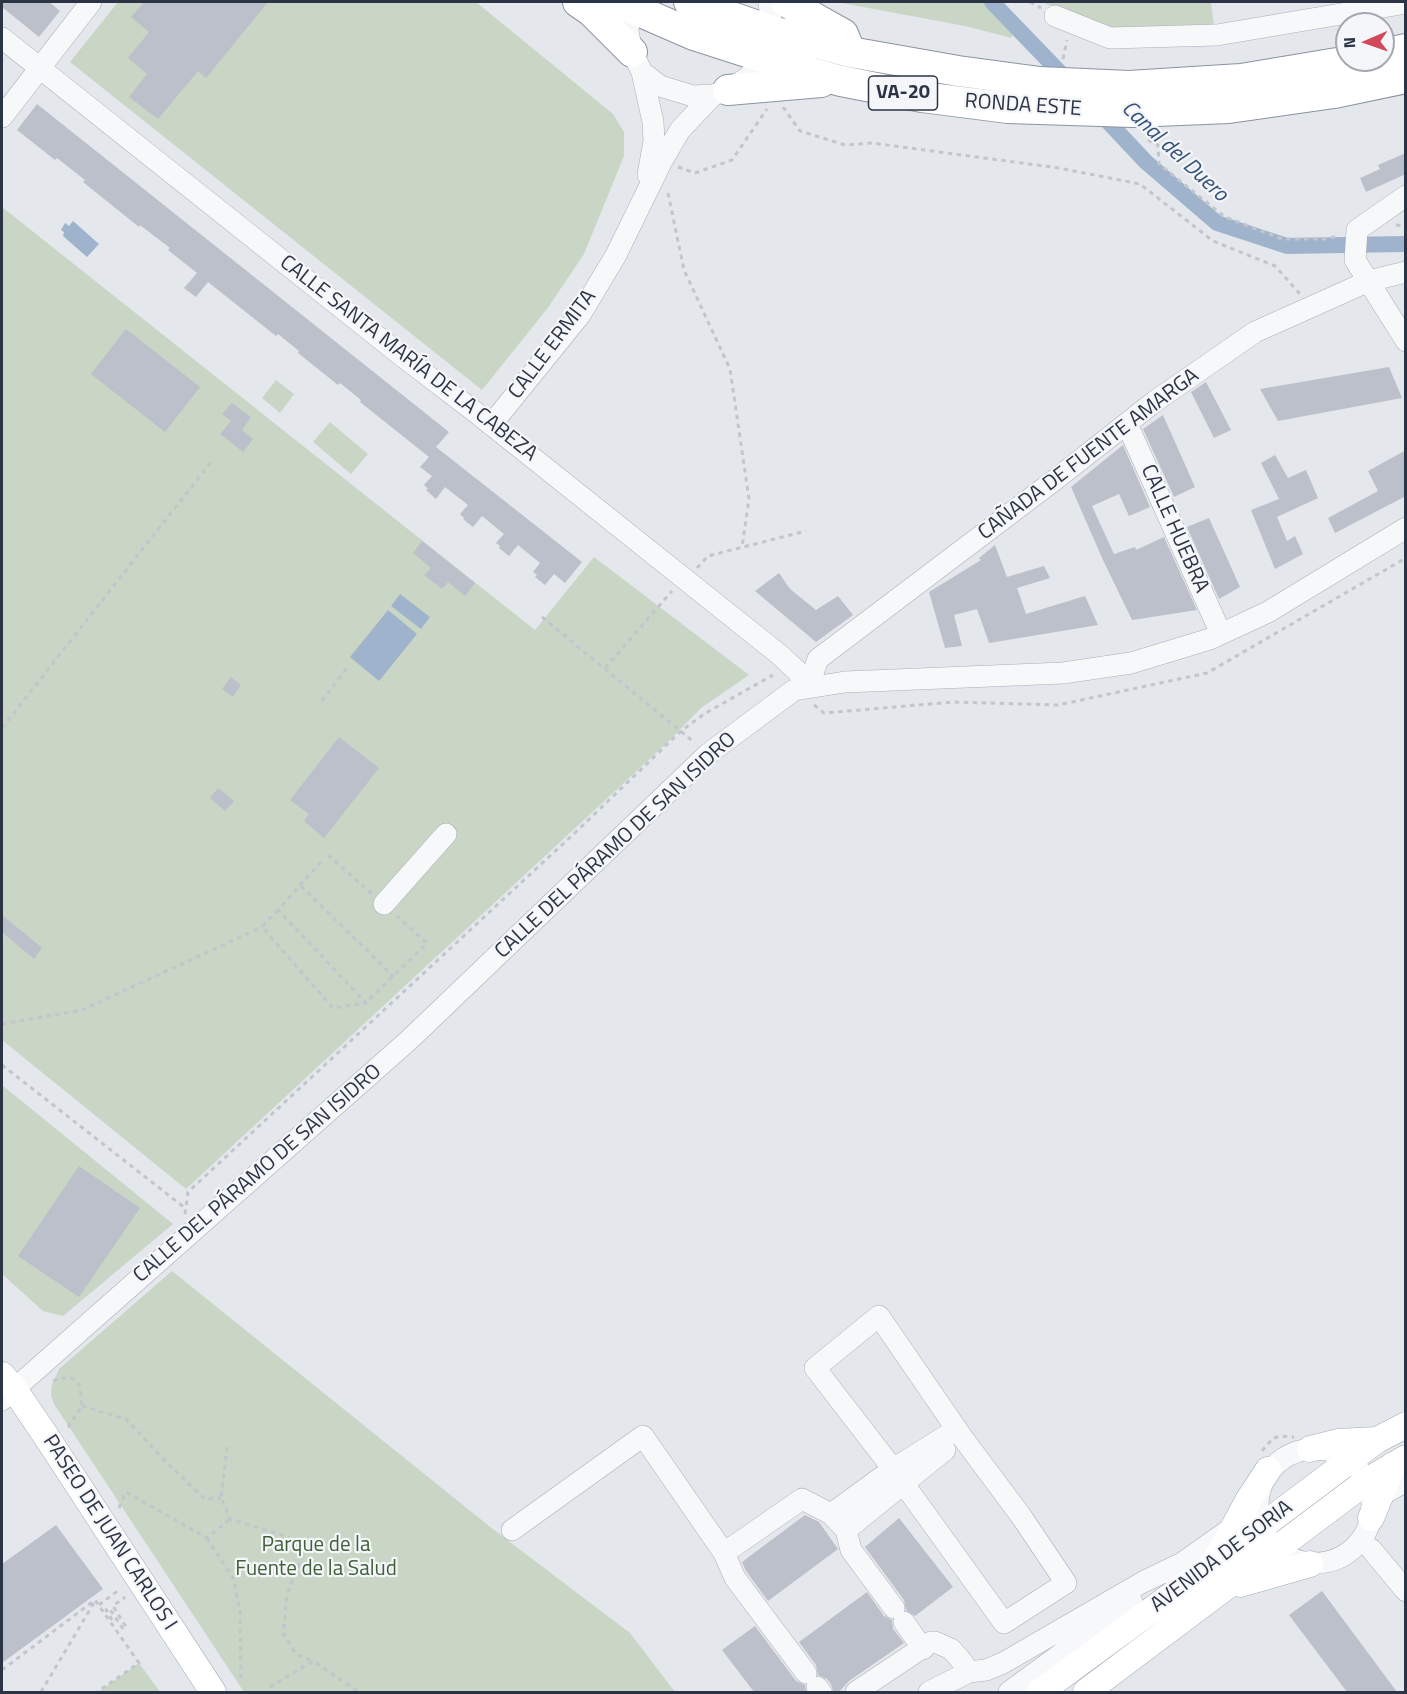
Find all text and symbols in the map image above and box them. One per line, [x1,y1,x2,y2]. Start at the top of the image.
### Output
north arrow [1335,12,1395,72]
text: N [1337,37,1361,49]
road number: VA-20 [868,76,938,110]
street label: RONDA ESTE [964,89,1082,123]
water label: Canal del Duero [1115,96,1233,208]
street label: CALLE SANTA MARÍA DE LA CABEZA [274,251,542,467]
street label: CALLE ERMITA [504,285,602,405]
street label: CAÑADA DE FUENTE AMARGA [974,364,1204,546]
street label: CALLE HUEBRA [1134,461,1214,597]
street label: CALLE DEL PÁRAMO DE SAN ISIDRO [490,728,742,964]
street label: CALLE DEL PÁRAMO DE SAN ISIDRO [129,1059,387,1289]
street label: PASEO DE JUAN CARLOS I [36,1431,182,1635]
street label: AVENIDA DE SORIA [1146,1495,1298,1619]
park label: Parque de la Fuente de la Salud [235,1533,397,1583]

